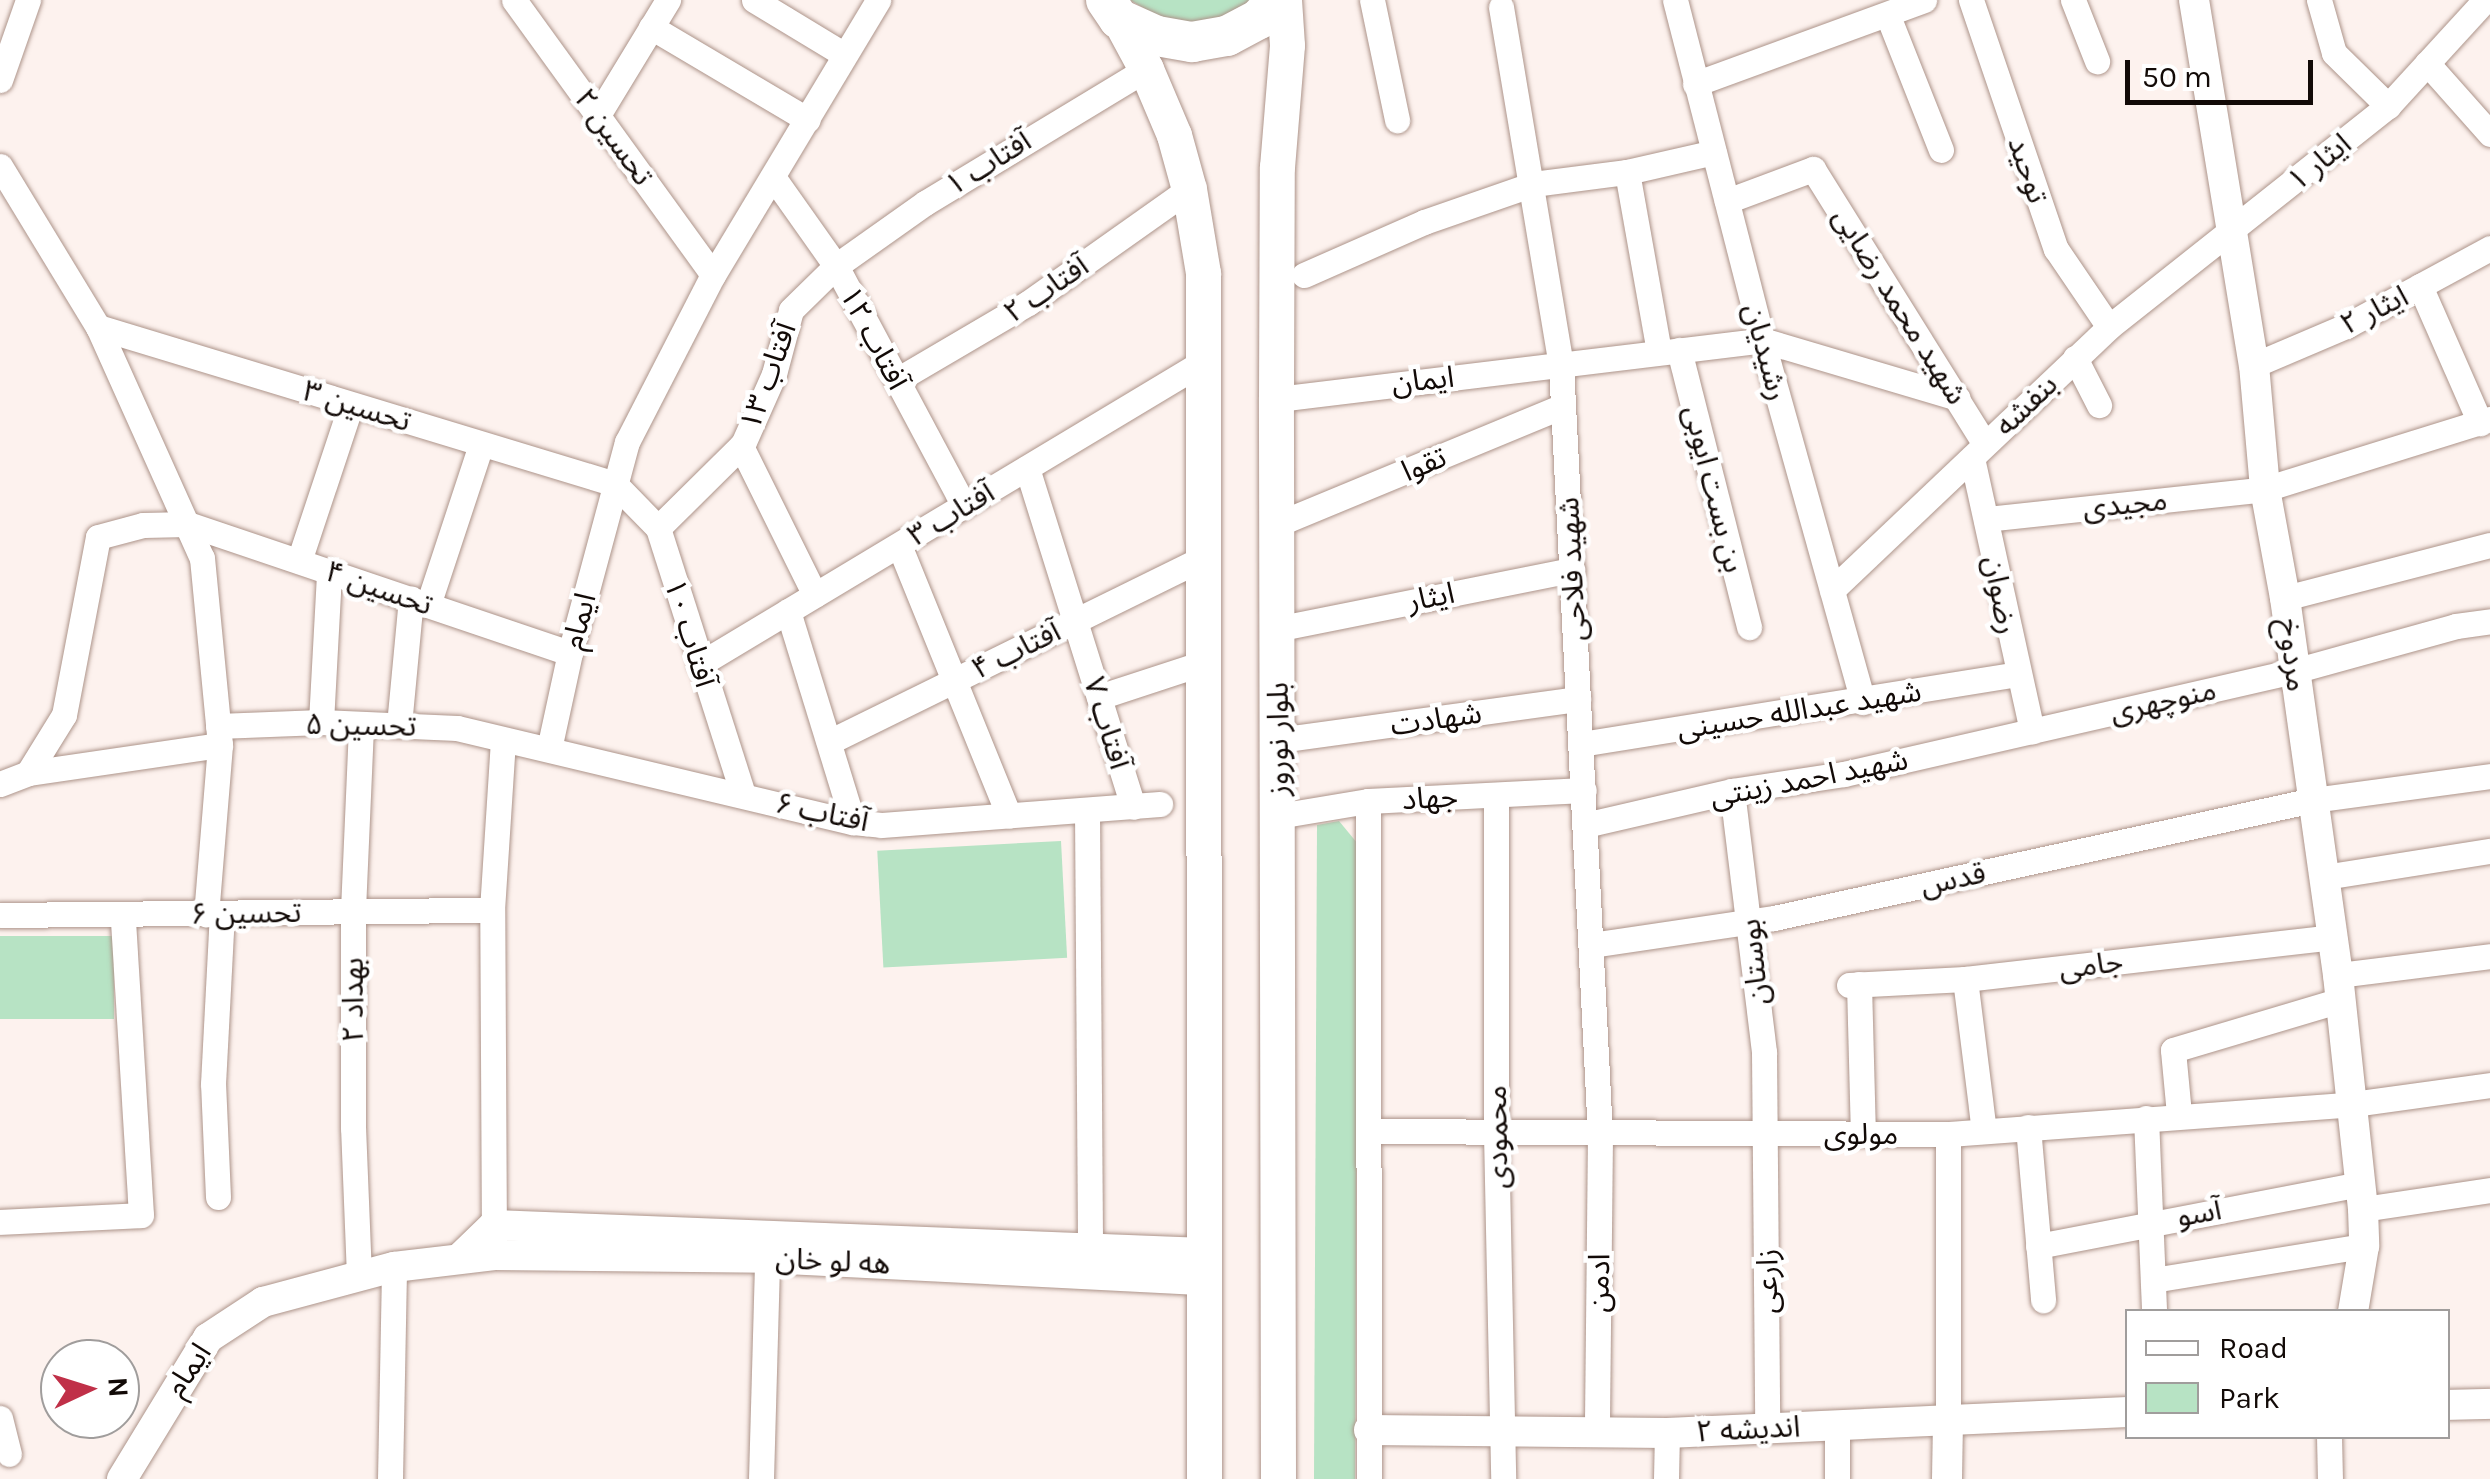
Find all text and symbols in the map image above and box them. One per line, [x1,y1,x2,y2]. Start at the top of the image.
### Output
scale bar [2130,40,2318,102]
text: 50 m [2142,59,2212,95]
street label: تحسین ۲ [567,82,661,192]
street label: آفتاب ۱ [938,123,1038,203]
street label: ایثار ۱ [2280,126,2358,198]
street label: توحید [2000,132,2056,208]
street label: شهید محمد رضایی [1825,201,1975,411]
street label: آفتاب ۲ [997,248,1095,330]
street label: ایثار ۲ [2334,278,2414,342]
street label: آفتاب ۱۲ [832,280,916,396]
street label: رشیدیان [1736,300,1796,404]
street label: آفتاب ۱۳ [732,317,804,435]
street label: ایمان [1390,359,1456,401]
street label: بنفشه [1987,367,2065,443]
street label: تحسین ۳ [299,373,415,439]
street label: بن بست ایوبی [1676,402,1752,576]
street label: تقوا [1396,439,1452,489]
street label: آفتاب ۳ [901,474,1001,554]
street label: مجیدی [2081,482,2169,526]
street label: شهید فلاحی [1550,496,1594,642]
street label: تحسین ۴ [321,553,437,623]
street label: رضوان [1976,553,2026,637]
street label: آفتاب ۱۰ [656,574,724,692]
street label: ایثار [1404,575,1458,619]
street label: ایمام [554,589,604,653]
street label: آفتاب ۴ [966,613,1066,687]
street label: مردوخ [2271,616,2315,694]
street label: منوچهری [2106,671,2220,731]
street label: آفتاب ۷ [1076,673,1138,773]
street label: شهید عبدالله حسینی [1674,673,1924,747]
street label: بلوار نوروز [1260,682,1296,796]
street label: شهادت [1388,695,1484,743]
street label: تحسین ۵ [305,706,417,744]
street label: شهید احمد زینتی [1707,741,1911,815]
street label: جهاد [1401,779,1459,817]
street label: آفتاب ۶ [772,785,872,839]
street label: قدس [1917,855,1989,903]
street label: تحسین ۶ [190,894,302,932]
street label: بوستان [1732,917,1776,1007]
street label: جامی [2057,943,2125,987]
street label: بهداد ۲ [335,958,371,1042]
street label: محمودی [1478,1085,1516,1189]
street label: مولوی [1824,1116,1898,1152]
street label: آسو [2174,1191,2224,1235]
street label: هه لو خان [775,1240,891,1282]
street label: زارعی [1749,1249,1785,1313]
street label: ادمن [1580,1253,1618,1313]
legend [2125,1309,2450,1439]
text: Road [2219,1330,2288,1366]
street label: ایمام [157,1336,219,1404]
north arrow [40,1339,140,1439]
text: N [101,1376,136,1398]
text: Park [2219,1380,2280,1416]
street label: اندیشه ۲ [1695,1408,1801,1450]

